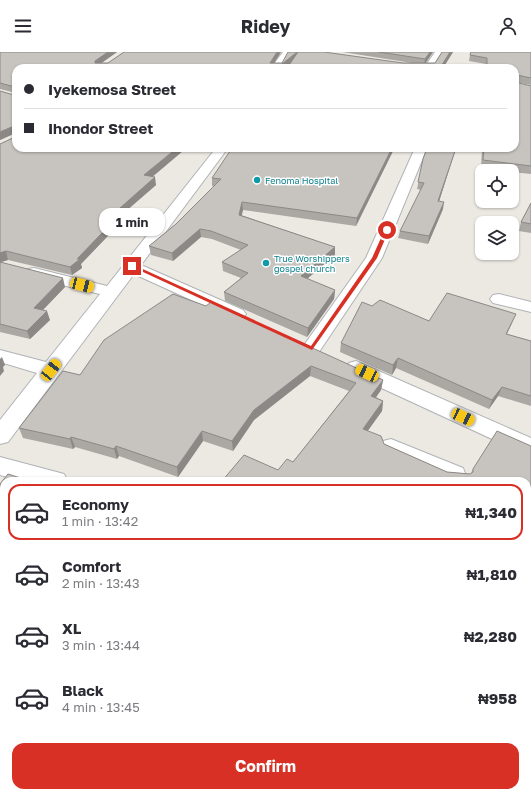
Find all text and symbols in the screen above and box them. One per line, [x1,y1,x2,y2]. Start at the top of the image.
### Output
icon: menu [12,15,34,37]
text: Ridey [241,15,290,37]
icon: person [497,15,519,37]
text: Iyekemosa Street [48,80,176,98]
text: Ihondor Street [48,119,153,137]
map controls [475,164,519,260]
button: locate [475,164,519,208]
marker: Fenoma Hospital [252,175,262,185]
place label: Fenoma Hospital [265,175,338,186]
callout: 1 min [99,208,165,236]
text: 1 min [116,214,148,230]
button: layers [475,216,519,260]
route start [378,221,396,239]
place label: True Worshippers gospel church [274,253,350,274]
route end [123,257,141,275]
marker: True Worshippers gospel church [261,258,271,268]
car [69,276,95,294]
car [39,357,63,383]
car [354,362,380,384]
car [450,406,476,428]
icon: car [14,494,50,530]
text: Economy [62,495,129,513]
text: ₦1,340 [465,503,517,521]
text: 1 min · 13:42 [62,513,138,529]
icon: car [14,556,50,592]
text: Comfort [62,557,121,575]
text: ₦1,810 [467,565,517,583]
text: 2 min · 13:43 [62,575,140,591]
icon: car [14,618,50,654]
text: XL [62,619,81,637]
text: ₦2,280 [464,627,517,645]
text: 3 min · 13:44 [62,637,140,653]
icon: car [14,680,50,716]
text: Black [62,681,104,699]
text: ₦958 [478,689,517,707]
text: 4 min · 13:45 [62,699,140,715]
button: Confirm [12,743,519,789]

